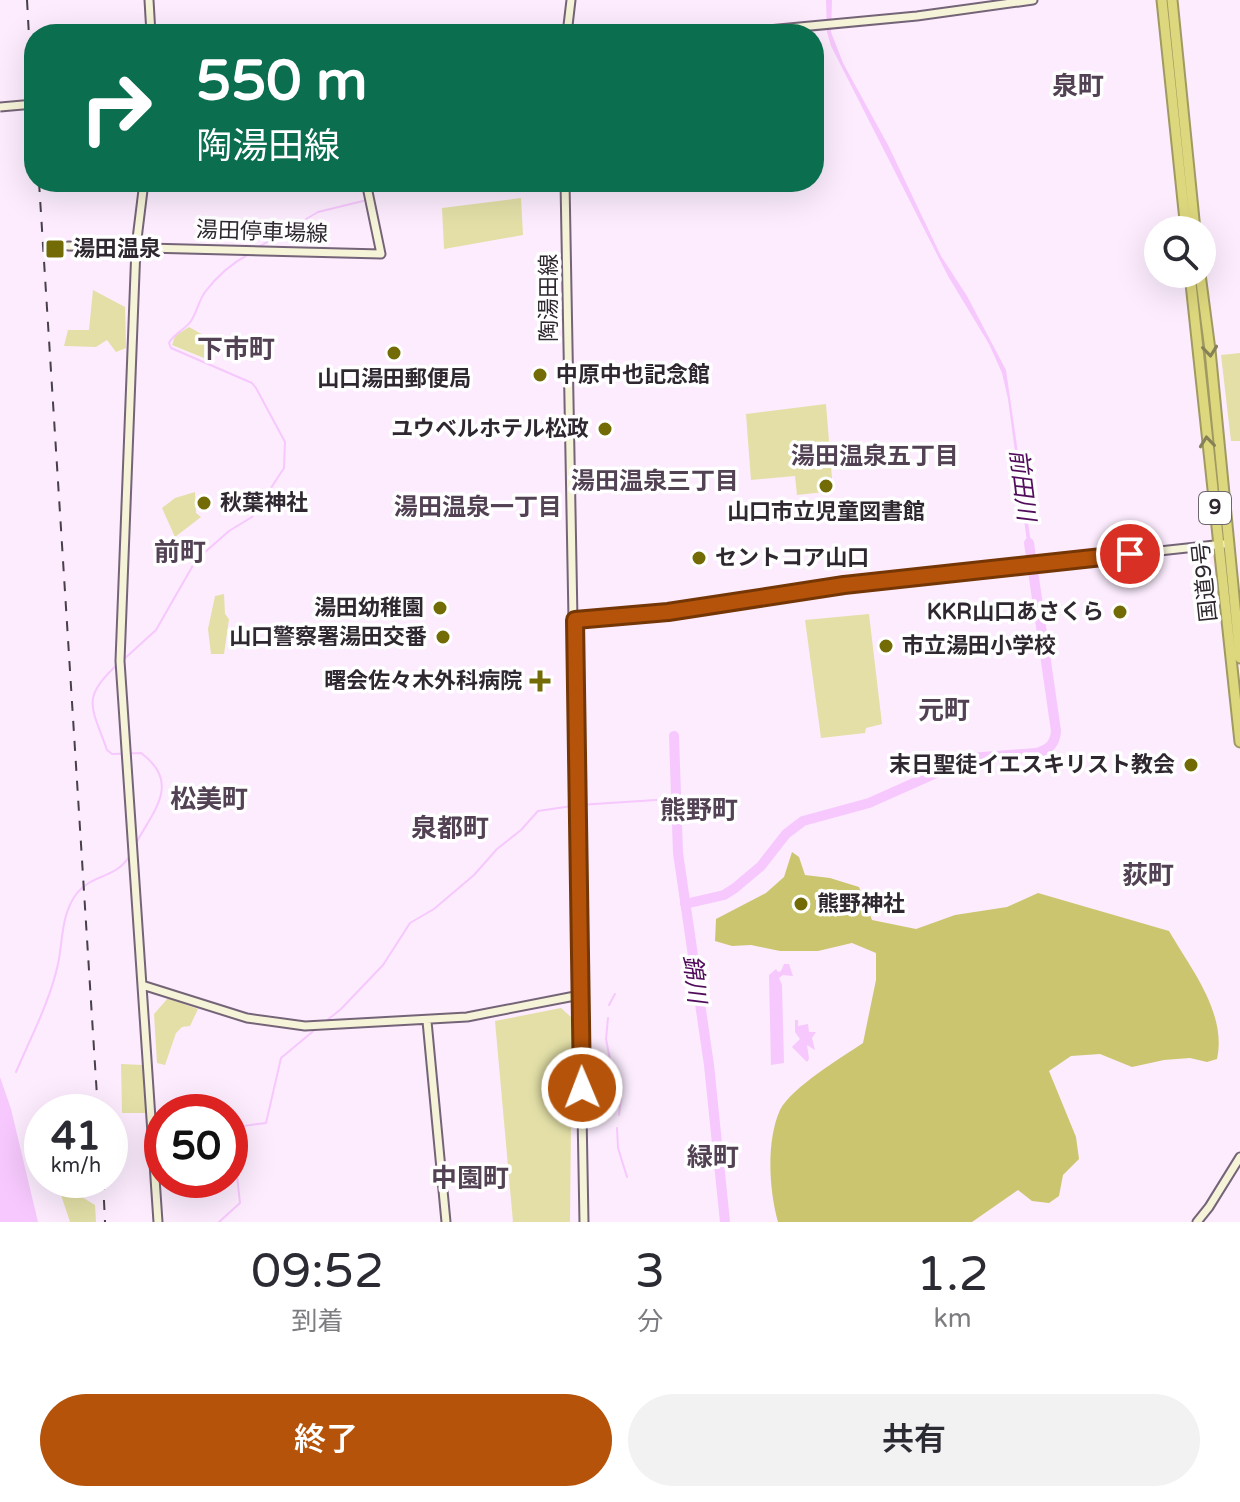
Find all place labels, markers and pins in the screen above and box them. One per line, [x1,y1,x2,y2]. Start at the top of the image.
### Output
place label: 湯田温泉 [73,236,161,262]
marker: 湯田温泉 [44,238,66,260]
marker: 山口湯田郵便局 [385,344,403,362]
place label: 中原中也記念館 [556,362,710,388]
place label: 山口湯田郵便局 [317,366,471,392]
marker: 中原中也記念館 [531,366,549,384]
place label: ユウベルホテル松政 [391,416,589,442]
marker: ユウベルホテル松政 [596,420,614,438]
marker: 山口市立児童図書館 [817,477,835,495]
place label: 秋葉神社 [220,490,308,516]
marker: 秋葉神社 [195,494,213,512]
place label: 山口市立児童図書館 [727,499,925,525]
pin [1096,520,1164,588]
place label: セントコア山口 [715,545,869,571]
marker: セントコア山口 [690,549,708,567]
place label: 湯田幼稚園 [314,595,424,621]
marker: 湯田幼稚園 [431,599,449,617]
place label: KKR山口あさくら [927,599,1104,625]
marker: KKR山口あさくら [1111,603,1129,621]
place label: 山口警察署湯田交番 [229,624,427,650]
marker: 山口警察署湯田交番 [434,628,452,646]
place label: 市立湯田小学校 [902,633,1056,659]
marker: 市立湯田小学校 [877,637,895,655]
place label: 曙会佐々木外科病院 [324,668,522,694]
marker: 曙会佐々木外科病院 [529,670,551,692]
place label: 末日聖徒イエスキリスト教会 [889,752,1175,778]
marker: 末日聖徒イエスキリスト教会 [1182,756,1200,774]
place label: 熊野神社 [817,891,905,917]
marker: 熊野神社 [792,895,810,913]

